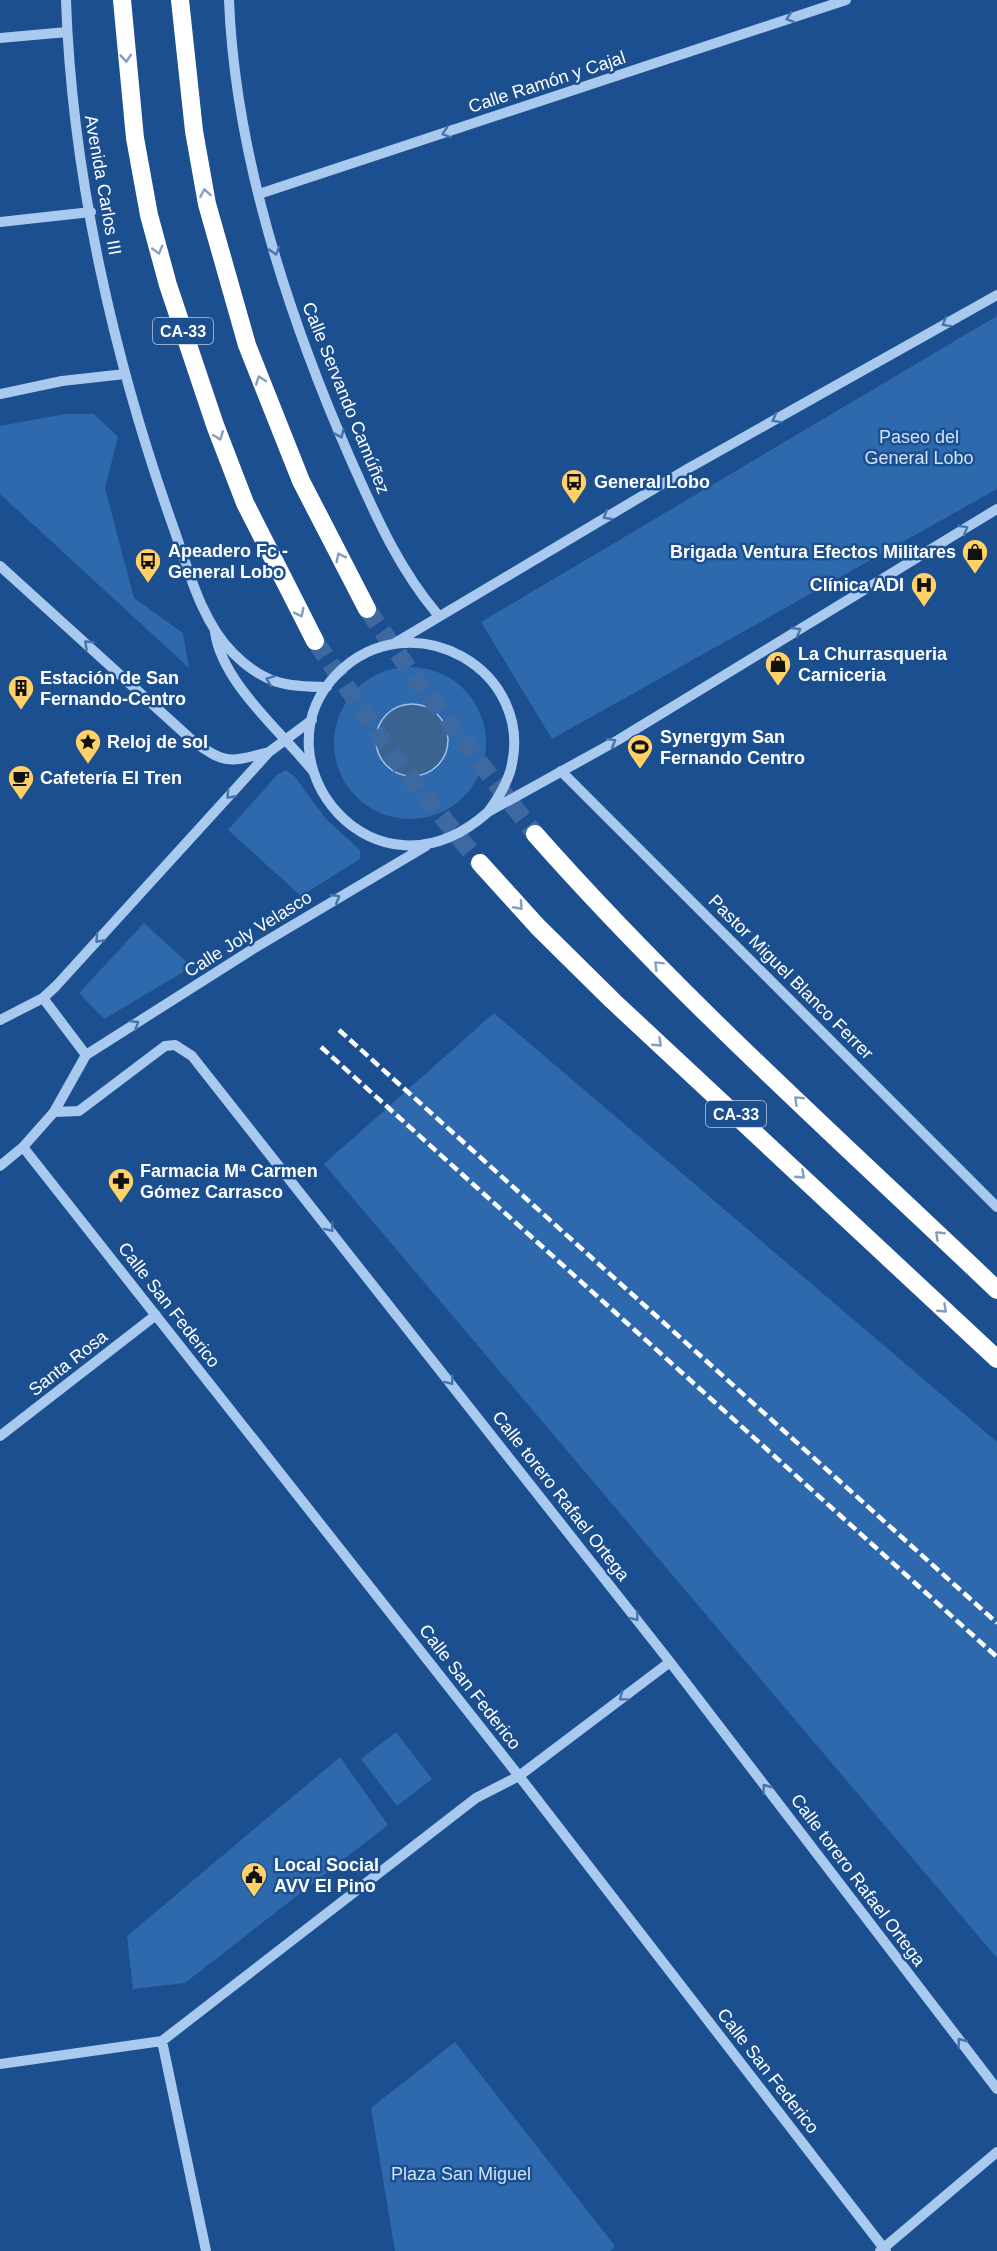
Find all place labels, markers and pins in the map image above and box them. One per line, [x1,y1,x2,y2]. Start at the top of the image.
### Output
bus stop icon: General Lobo [559,467,589,505]
place label: General Lobo [594,472,710,492]
shop icon: Brigada Ventura Efectos Militares [960,537,990,575]
place label: Apeadero Fc - General Lobo [168,541,288,582]
place label: Brigada Ventura Efectos Militares [670,542,956,562]
bus stop icon: Apeadero Fc - General Lobo [133,546,163,584]
hospital icon: Clínica ADI [909,570,939,608]
place label: Clínica ADI [810,575,904,595]
place label: La Churrasqueria Carniceria [798,644,948,685]
shop icon: La Churrasqueria Carniceria [763,649,793,687]
place label: Estación de San Fernando-Centro [40,668,186,709]
building icon: Estación de San Fernando-Centro [6,673,36,711]
place icon: Reloj de sol [73,727,103,765]
place label: Synergym San Fernando Centro [660,727,805,768]
place label: Reloj de sol [107,732,208,752]
sports icon: Synergym San Fernando Centro [625,732,655,770]
cafe icon: Cafetería El Tren [6,763,36,801]
place label: Cafetería El Tren [40,768,182,788]
place label: Farmacia Mª Carmen Gómez Carrasco [140,1161,318,1202]
pharmacy icon: Farmacia Mª Carmen Gómez Carrasco [106,1166,136,1204]
place label: Local Social AVV El Pino [274,1855,379,1896]
public building icon: Local Social AVV El Pino [239,1860,269,1898]

